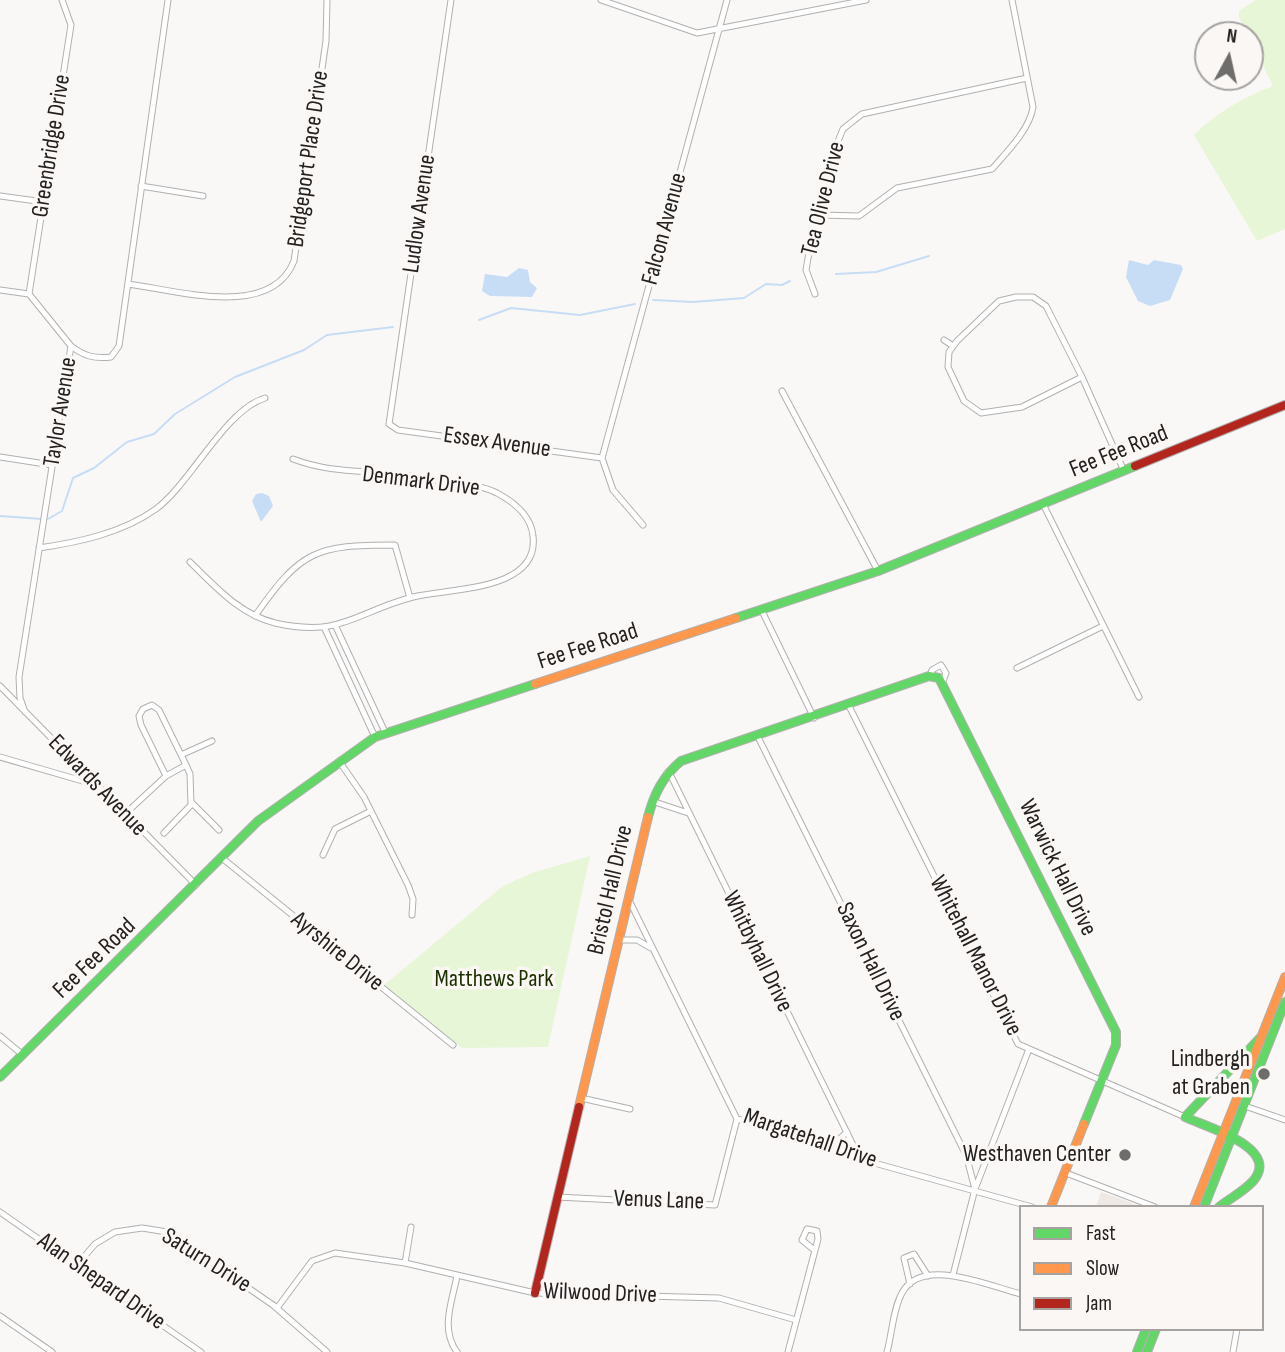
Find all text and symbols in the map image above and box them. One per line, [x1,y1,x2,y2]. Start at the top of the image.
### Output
north arrow [1194,21,1264,91]
text: N [1225,25,1238,49]
street label: Bridgeport Place Drive [282,69,336,249]
street label: Greenbridge Drive [26,73,78,219]
street label: Tea Olive Drive [796,139,852,259]
street label: Ludlow Avenue [397,153,443,275]
street label: Falcon Avenue [636,170,694,288]
street label: Taylor Avenue [38,355,84,469]
street label: Fee Fee Road [1066,419,1172,485]
street label: Essex Avenue [442,421,552,465]
street label: Denmark Drive [361,461,481,503]
street label: Fee Fee Road [534,617,642,677]
street label: Edwards Avenue [42,729,152,843]
street label: Warwick Hall Drive [1012,795,1102,941]
street label: Bristol Hall Drive [582,822,640,958]
street label: Whitehall Manor Drive [922,871,1028,1041]
street label: Whitbyhall Drive [715,887,799,1017]
street label: Saxon Hall Drive [829,898,911,1026]
street label: Ayrshire Drive [285,906,389,998]
street label: Fee Fee Road [48,913,142,1005]
park label: Matthews Park [435,966,553,994]
place label: Lindbergh at Graben [1171,1046,1250,1102]
marker: Lindbergh at Graben [1256,1066,1272,1082]
street label: Margatehall Drive [740,1103,880,1175]
place label: Westhaven Center [963,1141,1111,1169]
marker: Westhaven Center [1117,1147,1133,1163]
street label: Venus Lane [613,1185,705,1217]
legend [1019,1205,1264,1331]
text: Fast [1086,1221,1116,1246]
street label: Saturn Drive [156,1222,256,1300]
street label: Alan Shepard Drive [31,1227,171,1337]
text: Slow [1086,1256,1119,1281]
street label: Wilwood Drive [543,1278,657,1310]
text: Jam [1086,1291,1112,1316]

